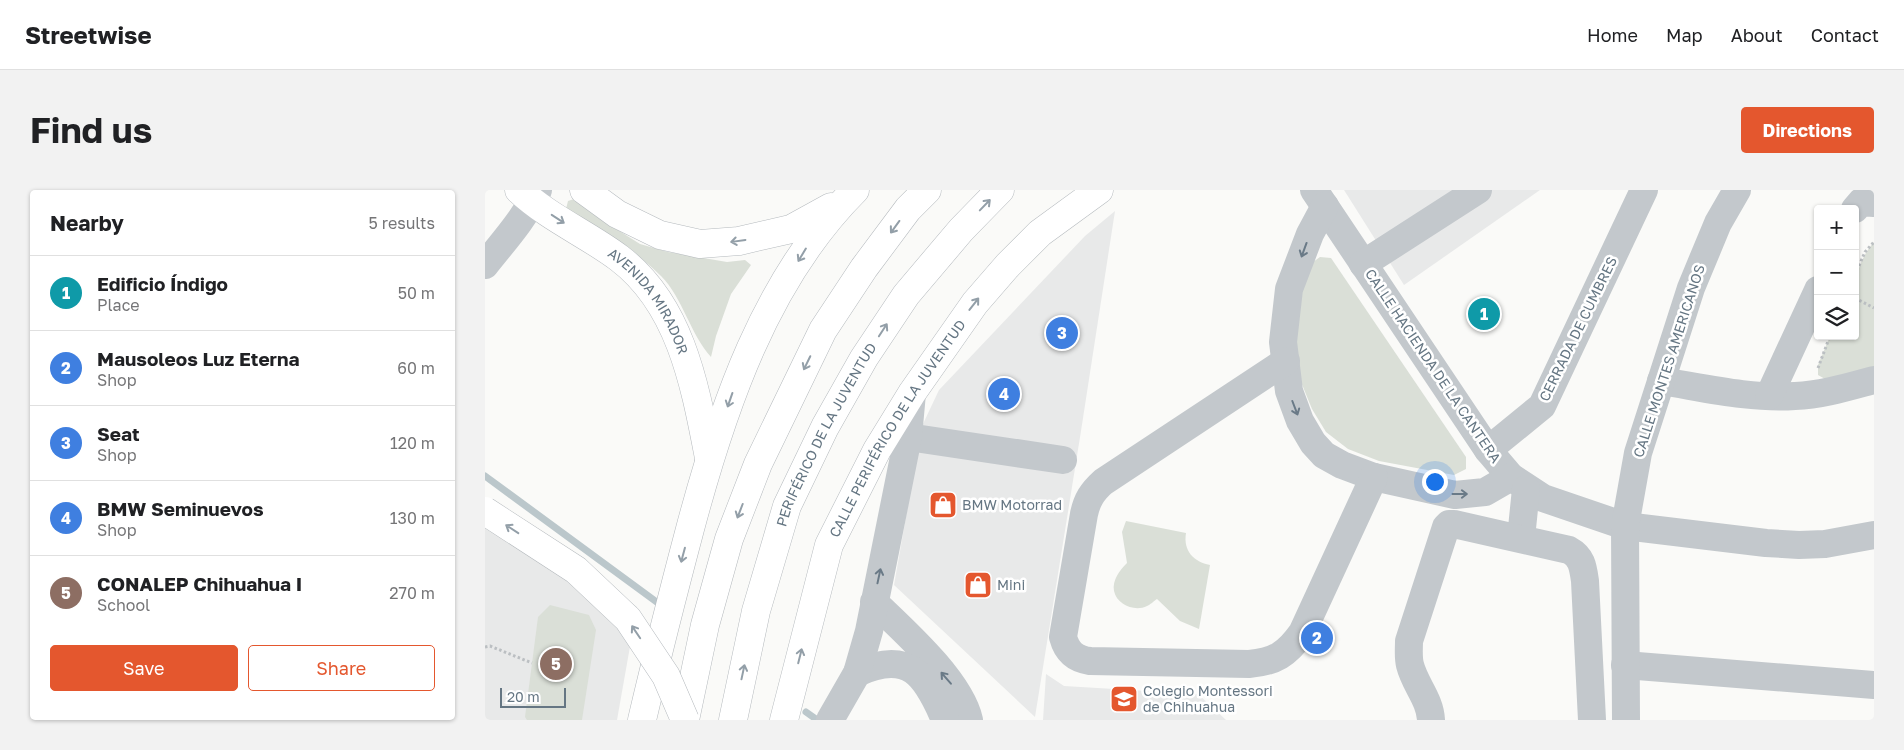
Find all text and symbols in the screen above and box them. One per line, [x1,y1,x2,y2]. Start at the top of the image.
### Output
text: Streetwise [25,20,152,49]
text: Home [1587,24,1638,46]
text: Map [1666,24,1703,46]
text: About [1731,24,1783,46]
text: Contact [1811,24,1879,46]
button: Directions [1741,107,1874,153]
text: Find us [30,109,152,151]
one-way arrow [979,199,991,211]
map controls [1814,205,1859,340]
button: + [1814,205,1859,250]
text: Nearby [50,210,124,236]
text: 5 results [369,213,435,233]
one-way arrow [551,214,565,224]
one-way arrow [890,220,900,234]
one-way arrow [731,236,747,246]
one-way arrow [1299,242,1308,257]
street label: AVENIDA MIRADOR [605,244,692,356]
one-way arrow [797,247,807,261]
button: − [1814,250,1859,295]
street label: CERRADA DE CUMBRES [1535,254,1620,404]
street label: CALLE MONTES AMERICANOS [1629,262,1708,459]
street label: CALLE HACIENDA DE LA CANTERA [1362,265,1505,466]
text: Edificio Índigo [97,272,228,295]
text: 1 [62,283,70,303]
text: 50 m [398,283,435,303]
text: Place [97,295,140,315]
pin: 1 [1468,295,1500,333]
button: layers [1814,295,1859,340]
one-way arrow [969,298,980,311]
pin: 3 [1046,314,1078,352]
street label: CALLE PERIFÉRICO DE LA JUVENTUD [826,317,970,541]
one-way arrow [877,323,888,337]
street label: PERIFÉRICO DE LA JUVENTUD [774,341,882,531]
text: Mausoleos Luz Eterna [97,347,300,370]
one-way arrow [802,355,812,370]
text: 2 [61,358,71,378]
text: 60 m [397,358,435,378]
text: Shop [97,370,137,390]
pin: 4 [988,375,1020,413]
one-way arrow [724,391,734,407]
one-way arrow [1291,400,1300,415]
text: Seat [97,422,140,445]
text: 3 [61,433,71,453]
text: 120 m [390,433,435,453]
text: Shop [97,445,137,465]
your location [1422,469,1448,495]
one-way arrow [1451,489,1467,499]
shop icon: BMW Motorrad [928,490,958,520]
place label: BMW Motorrad [962,496,1062,513]
text: BMW Seminuevos [97,497,264,520]
one-way arrow [735,503,744,518]
text: 4 [61,508,71,528]
text: 130 m [390,508,435,528]
text: Shop [97,520,137,540]
one-way arrow [506,524,520,534]
one-way arrow [677,547,687,563]
one-way arrow [875,569,885,585]
shop icon: Mini [963,570,993,600]
text: CONALEP Chihuahua I [97,572,302,595]
place label: Mini [997,576,1025,593]
text: 5 [61,583,71,603]
text: 270 m [389,583,435,603]
text: School [97,595,150,615]
pin: 2 [1301,619,1333,657]
one-way arrow [631,625,641,639]
button: Save [50,645,238,691]
button: Share [248,645,435,691]
pin: 5 [540,645,572,683]
one-way arrow [796,648,805,664]
one-way arrow [739,665,748,681]
one-way arrow [941,672,952,685]
place label: Colegio Montessori de Chihuahua [1143,682,1273,715]
school or university icon: Colegio Montessori de Chihuahua [1109,684,1139,714]
scale bar [500,685,566,708]
text: 20 m [507,688,540,705]

